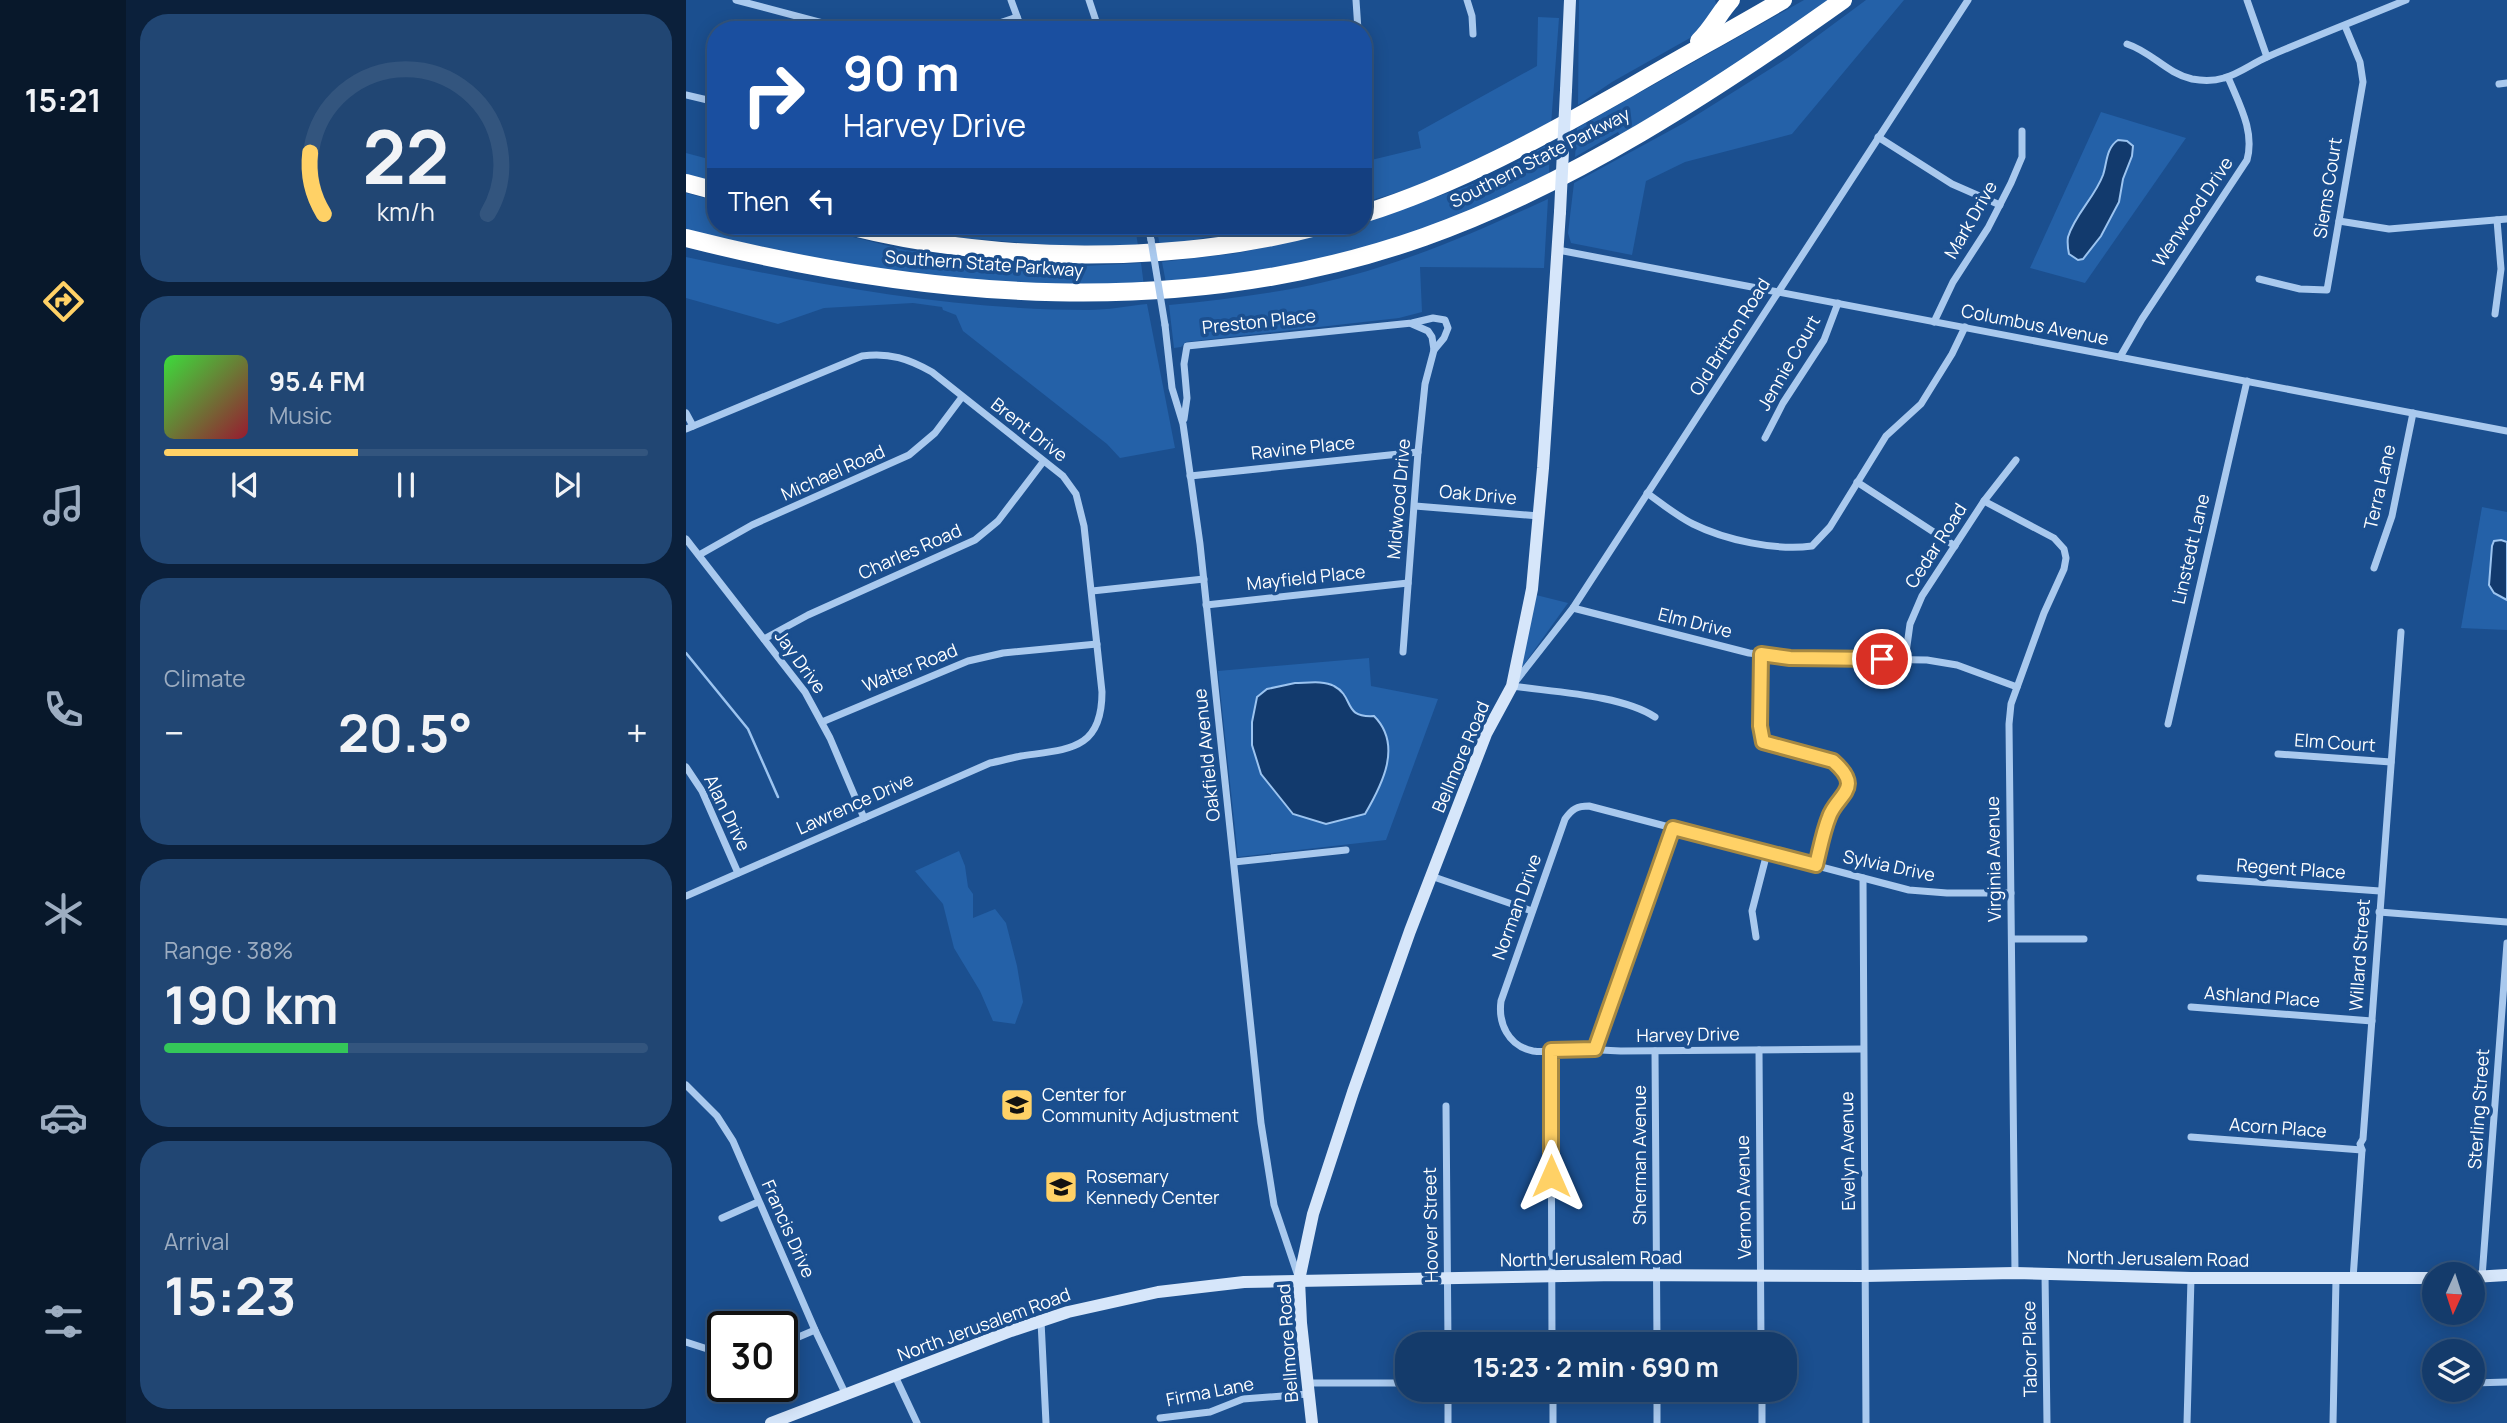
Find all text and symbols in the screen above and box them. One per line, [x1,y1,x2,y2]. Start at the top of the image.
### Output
text: 90 m [843,39,960,106]
icon: right [728,49,819,140]
text: 15:21 [25,78,101,122]
street label: Southern State Parkway [1445,101,1634,213]
text: Harvey Drive [843,103,1026,147]
text: 22 [363,106,449,206]
street label: Siems Court [2307,136,2347,240]
street label: Wenwood Drive [2146,152,2238,271]
street label: Mark Drive [1938,176,2002,263]
icon: left [803,182,841,220]
text: Then [728,183,789,219]
text: km/h [377,194,435,229]
street label: Southern State Parkway [884,244,1085,282]
street label: Old Britton Road [1683,273,1775,400]
icon: directions [39,277,88,326]
street label: Columbus Avenue [1959,298,2111,350]
street label: Preston Place [1201,303,1317,339]
street label: Jennie Court [1751,311,1825,414]
text: 95.4 FM [269,363,365,399]
street label: Brent Drive [986,392,1073,467]
text: Music [269,399,332,431]
street label: Ravine Place [1250,430,1356,464]
street label: Midwood Drive [1381,438,1415,560]
street label: Michael Road [777,439,888,506]
street label: Terra Lane [2358,442,2400,532]
icon: previous [226,466,264,504]
icon: pause [387,466,425,504]
icon: next [548,466,586,504]
street label: Oak Drive [1438,479,1518,509]
icon: music [39,481,88,530]
street label: Linstedt Lane [2166,491,2214,606]
street label: Cedar Road [1899,498,1972,593]
street label: Charles Road [854,518,965,585]
street label: Mayfield Place [1245,559,1366,595]
street label: Elm Drive [1656,601,1735,643]
street label: Jay Drive [770,625,832,698]
pin [1852,629,1912,689]
street label: Walter Road [859,637,961,697]
icon: arrive [1863,640,1901,678]
text: Climate [164,662,246,694]
icon: phone [39,685,88,734]
street label: Oakfield Avenue [1187,688,1225,823]
text: 20.5° [338,697,473,768]
street label: Bellmore Road [1426,697,1494,816]
text: − [164,706,185,758]
text: + [626,706,648,758]
street label: Elm Court [2294,727,2376,757]
street label: Lawrence Drive [792,767,917,840]
street label: Alan Drive [699,770,757,855]
street label: Virginia Avenue [1980,796,2006,922]
street label: Sylvia Drive [1841,844,1938,886]
street label: Norman Drive [1486,850,1546,963]
street label: Regent Place [2236,852,2347,884]
icon: climate [39,889,88,938]
street label: Willard Street [2343,898,2375,1012]
text: Range · 38% [164,934,293,966]
text: 190 km [164,969,338,1040]
street label: Ashland Place [2203,980,2321,1012]
street label: Harvey Drive [1636,1021,1740,1047]
street label: Sterling Street [2462,1048,2494,1170]
place label: Center for Community Adjustment [1042,1082,1239,1127]
street label: Sherman Avenue [1627,1085,1651,1225]
school or university icon: Center for Community Adjustment [998,1086,1036,1124]
street label: Evelyn Avenue [1834,1091,1860,1211]
icon: car [39,1093,88,1142]
street label: Acorn Place [2228,1112,2328,1142]
street label: Vernon Avenue [1730,1135,1756,1259]
position arrow [1514,1139,1588,1213]
place label: Rosemary Kennedy Center [1086,1164,1220,1209]
street label: Hoover Street [1417,1167,1443,1283]
school or university icon: Rosemary Kennedy Center [1042,1168,1080,1206]
street label: Francis Drive [757,1176,821,1281]
text: Arrival [164,1225,230,1257]
street label: North Jerusalem Road [1500,1244,1682,1272]
street label: North Jerusalem Road [2067,1244,2249,1272]
text: 15:23 [164,1260,296,1331]
north arrow [2422,1262,2485,1325]
map controls [2422,1262,2485,1402]
street label: North Jerusalem Road [894,1282,1073,1367]
street label: Bellmore Road [1271,1283,1303,1403]
icon: filters [39,1297,88,1346]
street label: Tabor Place [2016,1301,2042,1397]
speed limit sign: 30 [707,1311,798,1402]
button: layers [2422,1339,2485,1402]
text: 15:23 · 2 min · 690 m [1473,1349,1719,1385]
street label: Firma Lane [1164,1371,1256,1411]

